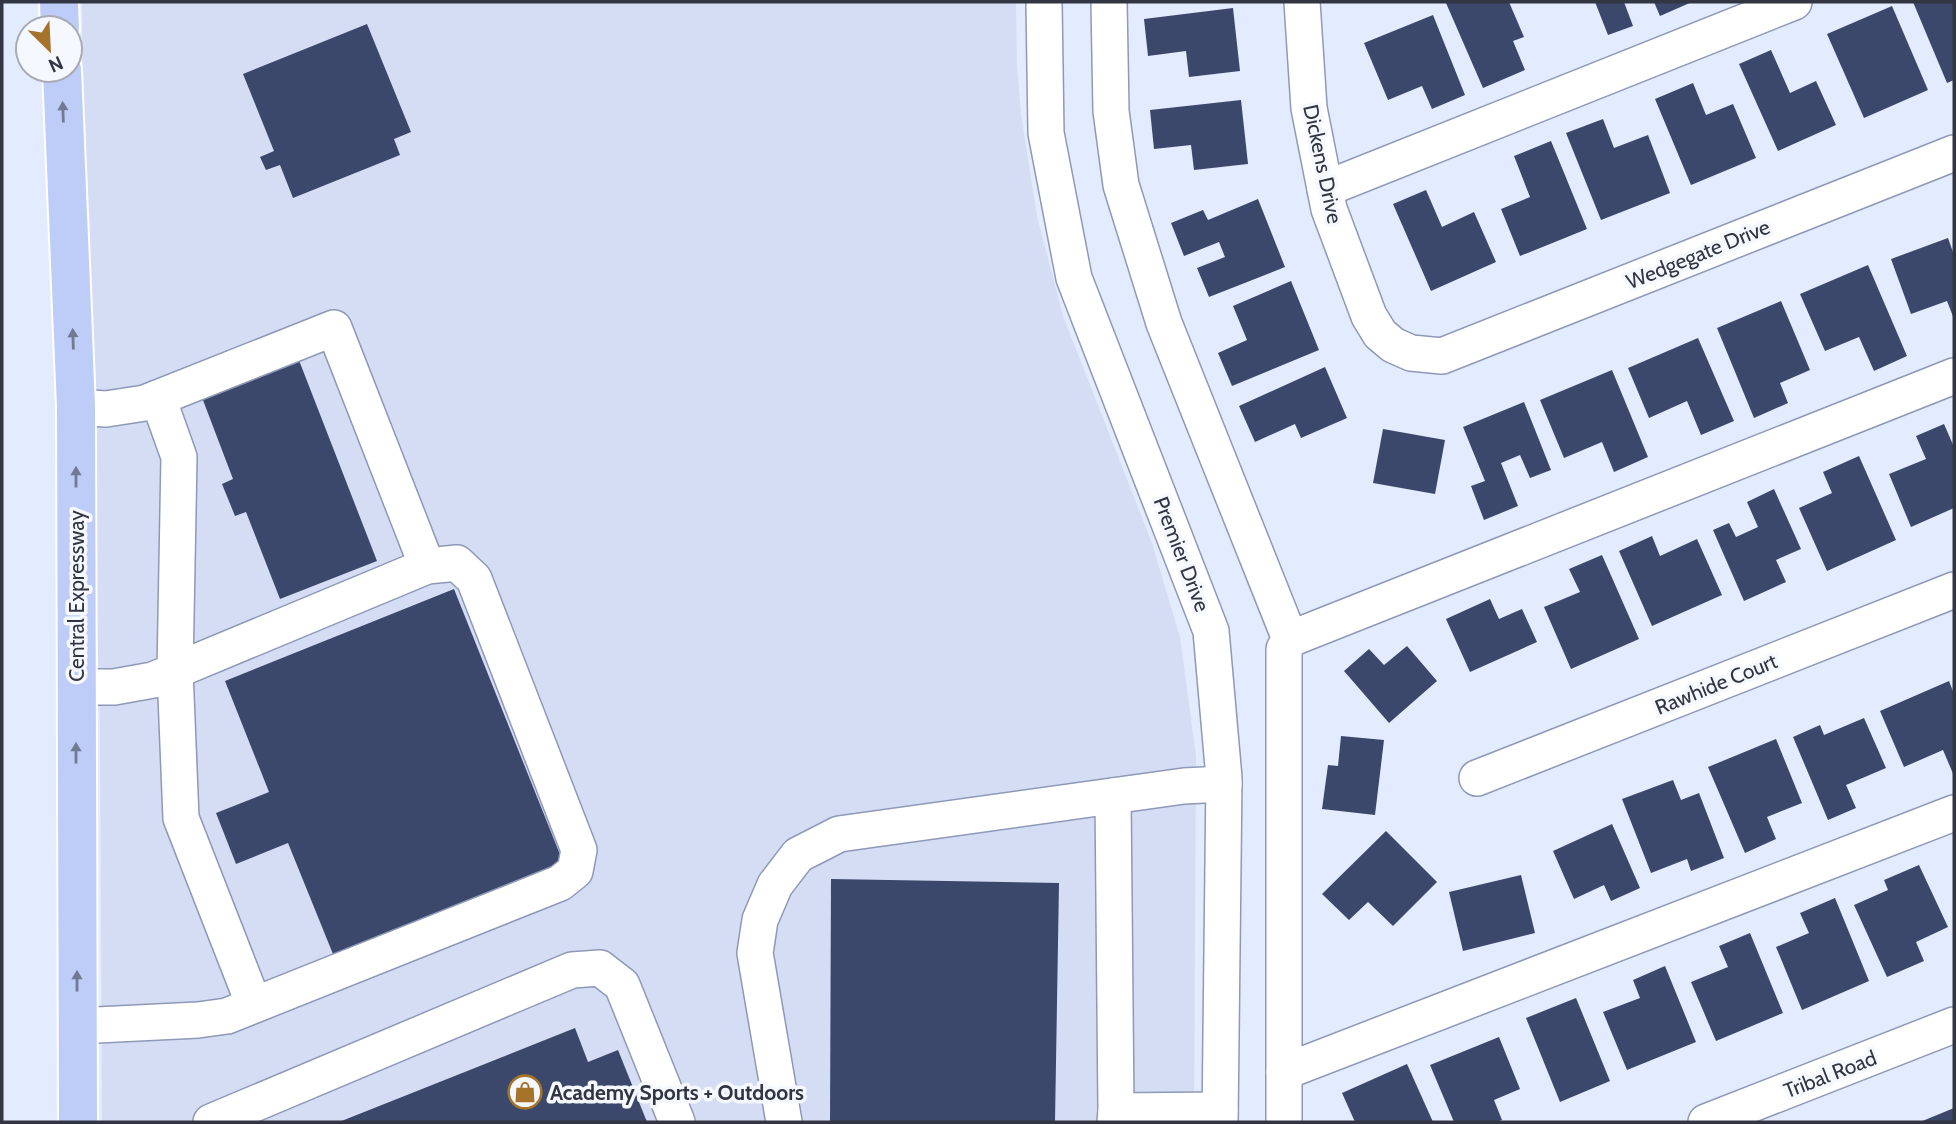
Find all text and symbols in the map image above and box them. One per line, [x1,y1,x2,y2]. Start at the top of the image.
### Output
north arrow [14,14,84,84]
text: N [45,51,67,77]
one-way arrow [58,101,69,123]
street label: Dickens Drive [1298,102,1348,226]
street label: Wedgegate Drive [1623,214,1774,294]
one-way arrow [68,328,79,350]
one-way arrow [70,465,82,487]
street label: Premier Drive [1149,493,1215,615]
street label: Central Expressway [64,510,89,682]
street label: Rawhide Court [1651,648,1781,720]
one-way arrow [70,742,82,764]
one-way arrow [71,969,83,991]
street label: Tribal Road [1780,1045,1880,1103]
shop icon: Academy Sports + Outdoors [506,1073,544,1111]
place label: Academy Sports + Outdoors [550,1080,804,1105]

